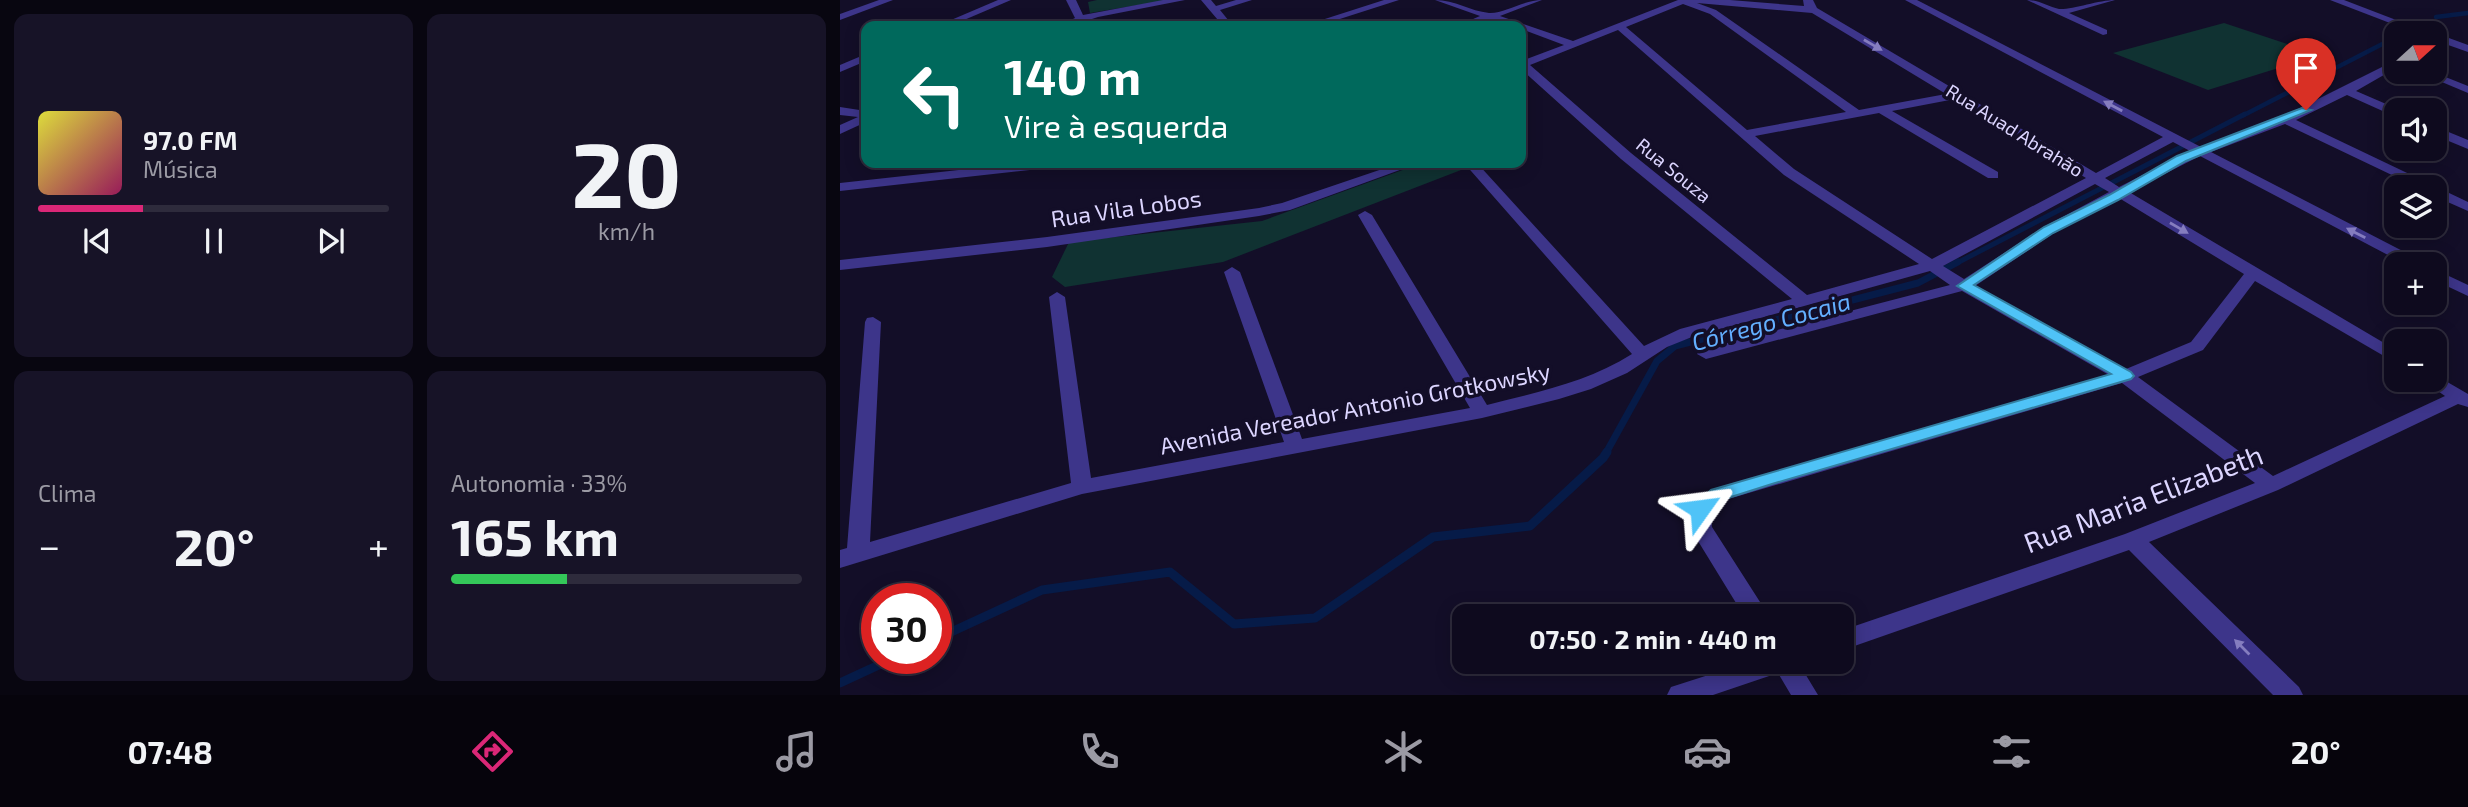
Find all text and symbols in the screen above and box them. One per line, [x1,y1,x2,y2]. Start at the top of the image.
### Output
north arrow [2384,21,2446,84]
map controls [2384,21,2447,392]
pin [2276,38,2336,110]
one-way arrow [1863,39,1883,51]
text: 140 m [1004,46,1141,105]
icon: left [889,49,980,140]
icon: arrive [2287,49,2325,87]
street label: Rua Auad Abrahão [1942,79,2088,181]
button: sound [2384,98,2447,161]
one-way arrow [2103,100,2123,112]
text: Vire à esquerda [1004,106,1228,144]
text: 20 [571,117,682,226]
text: 97.0 FM [143,124,238,155]
street label: Rua Souza [1632,133,1716,207]
text: Música [143,155,218,183]
button: layers [2384,175,2447,238]
street label: Rua Vila Lobos [1049,184,1203,232]
text: km/h [598,217,655,245]
icon: previous [78,222,116,260]
icon: pause [195,222,233,260]
icon: next [312,222,350,260]
one-way arrow [2169,222,2188,234]
one-way arrow [2346,227,2366,238]
button: + [2384,252,2447,315]
water label: Córrego Cocaia [1688,286,1854,356]
button: − [2384,329,2447,392]
street label: Avenida Vereador Antonio Grotkowsky [1157,356,1553,460]
street label: Rua Maria Elizabeth [2019,437,2267,559]
text: Autonomia · 33% [451,469,627,497]
position arrow [1663,472,1737,546]
text: Clima [38,479,96,507]
text: 165 km [451,504,619,566]
text: 20° [174,514,255,576]
text: − [38,522,60,568]
text: + [368,522,389,568]
speed limit sign: 30 [861,583,952,674]
text: 07:50 · 2 min · 440 m [1529,623,1777,654]
one-way arrow [2234,639,2250,655]
icon: directions [468,727,517,776]
icon: music [772,727,821,776]
icon: phone [1075,727,1124,776]
icon: climate [1379,727,1428,776]
icon: car [1683,727,1732,776]
icon: filters [1987,727,2036,776]
text: 07:48 [127,732,213,770]
text: 20° [2291,732,2341,770]

